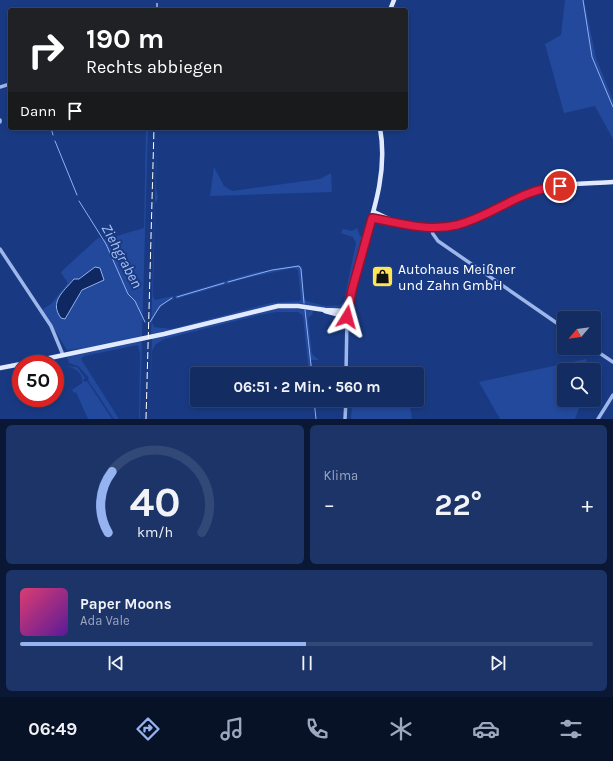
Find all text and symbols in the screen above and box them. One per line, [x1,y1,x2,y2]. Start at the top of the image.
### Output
text: 190 m [86,22,164,55]
icon: right [20,24,72,76]
text: Rechts abbiegen [86,56,223,78]
icon: arrive [64,100,86,122]
text: Dann [20,102,56,120]
pin [543,169,577,203]
icon: arrive [549,175,571,197]
water label: Ziehgraben [98,221,146,291]
place label: Autohaus Meißner und Zahn GmbH [398,261,516,294]
shop icon: Autohaus Meißner und Zahn GmbH [369,264,395,290]
position arrow [326,296,368,338]
north arrow [557,311,601,355]
map controls [557,311,601,407]
speed limit sign: 50 [12,355,64,407]
button: search [557,363,601,407]
text: 06:51 · 2 Min. · 560 m [233,378,381,396]
text: Klima [324,468,358,483]
text: 40 [129,477,180,525]
text: 22° [434,487,482,523]
text: − [324,492,335,518]
text: + [581,492,593,518]
text: km/h [137,523,173,540]
text: Paper Moons [80,595,172,613]
text: Ada Vale [80,613,130,628]
icon: previous [105,652,127,674]
icon: pause [296,652,318,674]
icon: next [487,652,509,674]
icon: directions [134,715,162,743]
icon: music [218,715,246,743]
icon: phone [303,715,331,743]
icon: climate [387,715,415,743]
icon: car [472,715,500,743]
icon: filters [557,715,585,743]
text: 06:49 [28,718,77,740]

